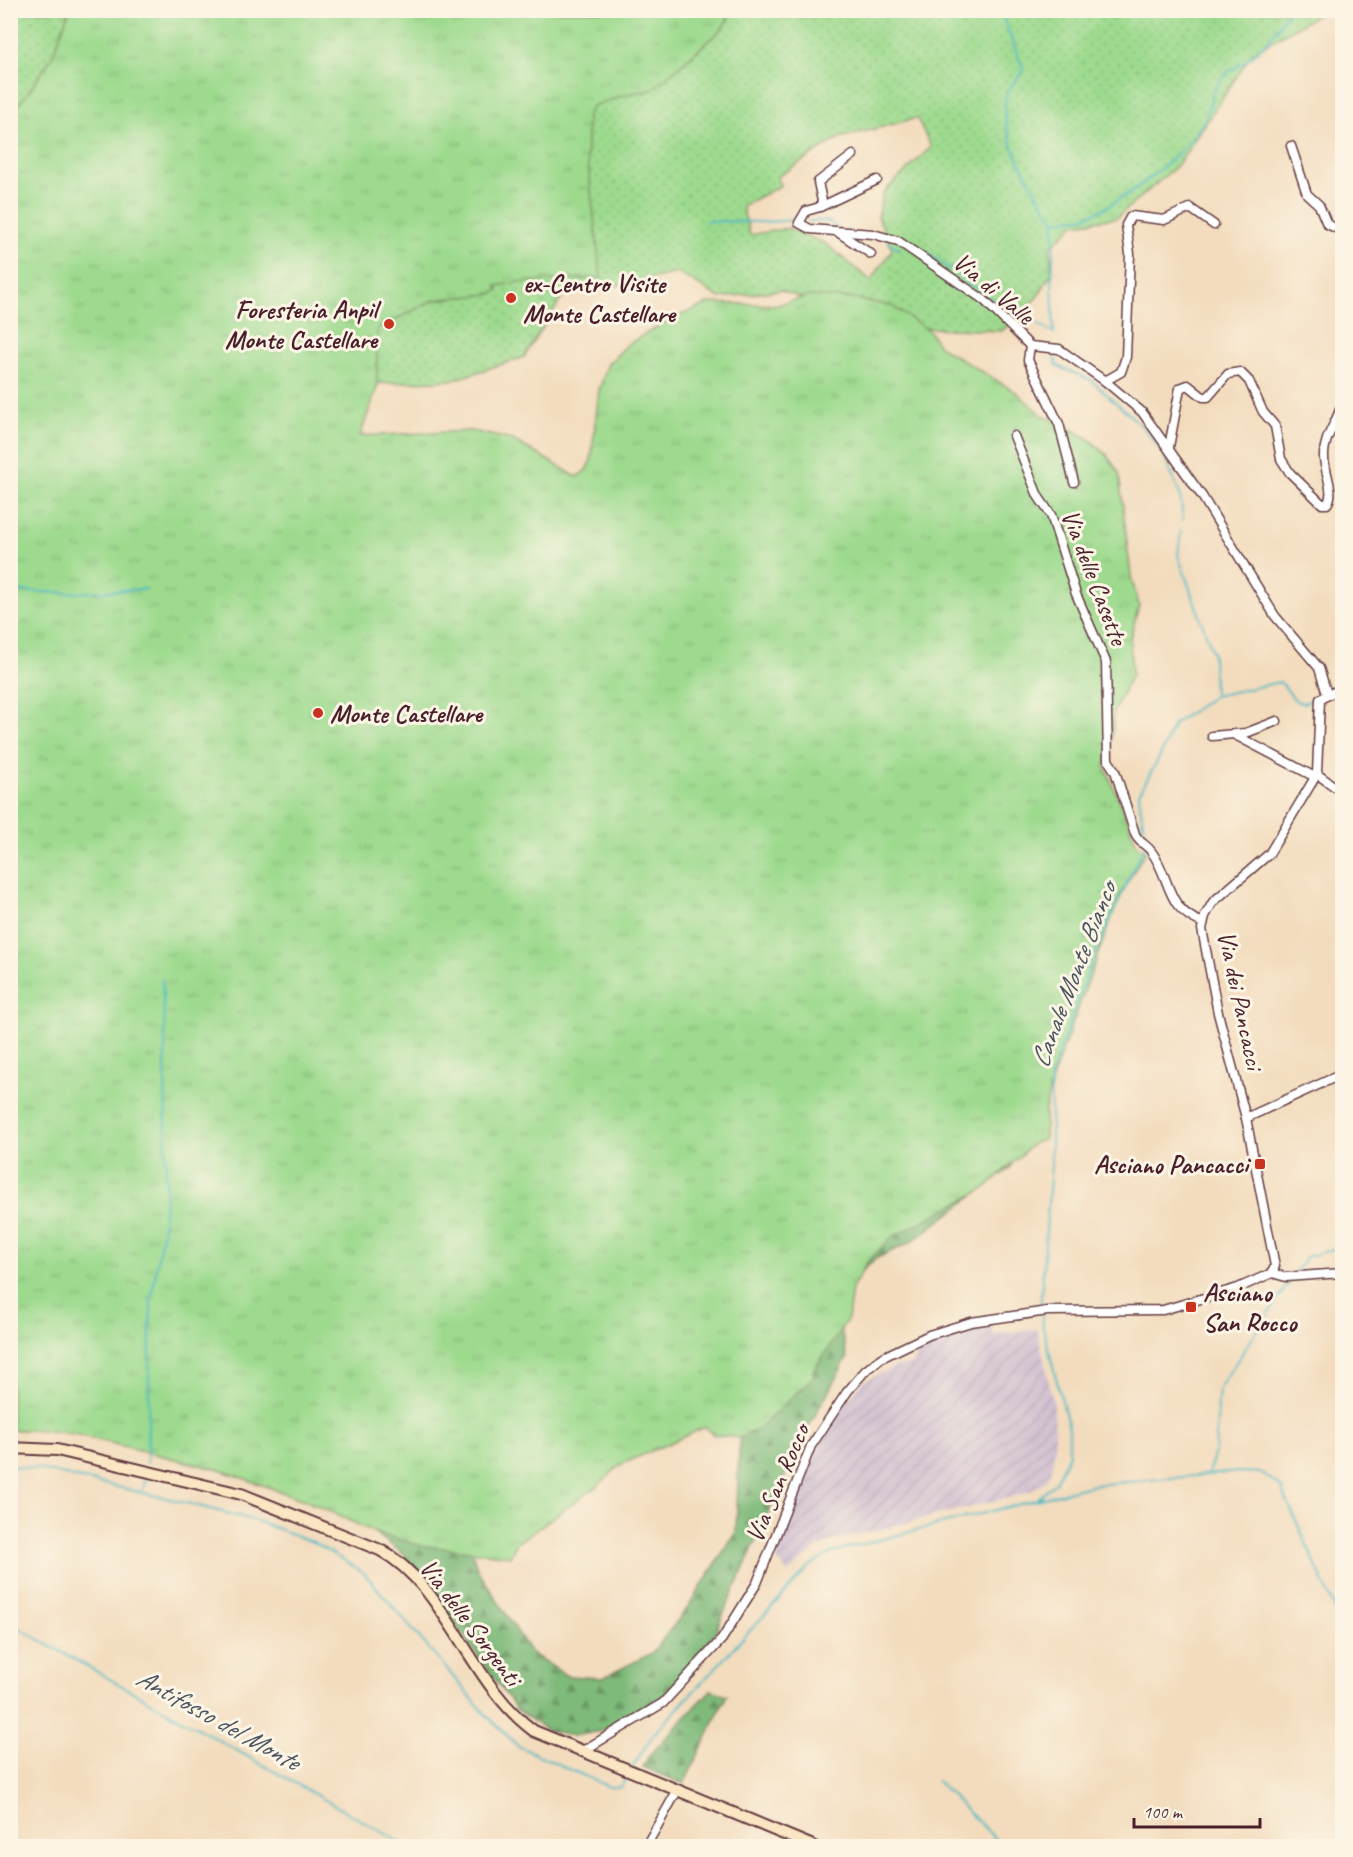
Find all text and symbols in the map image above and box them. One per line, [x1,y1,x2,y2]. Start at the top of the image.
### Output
street label: Via di Valle [946,245,1042,333]
place label: ex-Centro Visite Monte Castellare [523,267,677,330]
marker: ex-Centro Visite Monte Castellare [504,291,518,305]
place label: Foresteria Anpil Monte Castellare [225,293,382,356]
marker: Foresteria Anpil Monte Castellare [382,317,396,331]
street label: Via delle Casette [1054,505,1136,652]
place label: Monte Castellare [330,697,484,730]
marker: Monte Castellare [311,706,325,720]
water label: Canale Monte Bianco [1022,874,1125,1072]
street label: Via dei Pancacci [1210,928,1272,1075]
place label: Asciano Pancacci [1094,1148,1252,1181]
marker: Asciano Pancacci [1253,1157,1267,1171]
place label: Asciano San Rocco [1203,1276,1298,1339]
marker: Asciano San Rocco [1184,1300,1198,1314]
street label: Via San Rocco [738,1416,818,1547]
street label: Via delle Sorgenti [412,1552,531,1695]
water label: Antifosso del Monte [131,1660,309,1780]
scale bar [1134,1791,1260,1829]
text: 100 m [1143,1801,1184,1823]

